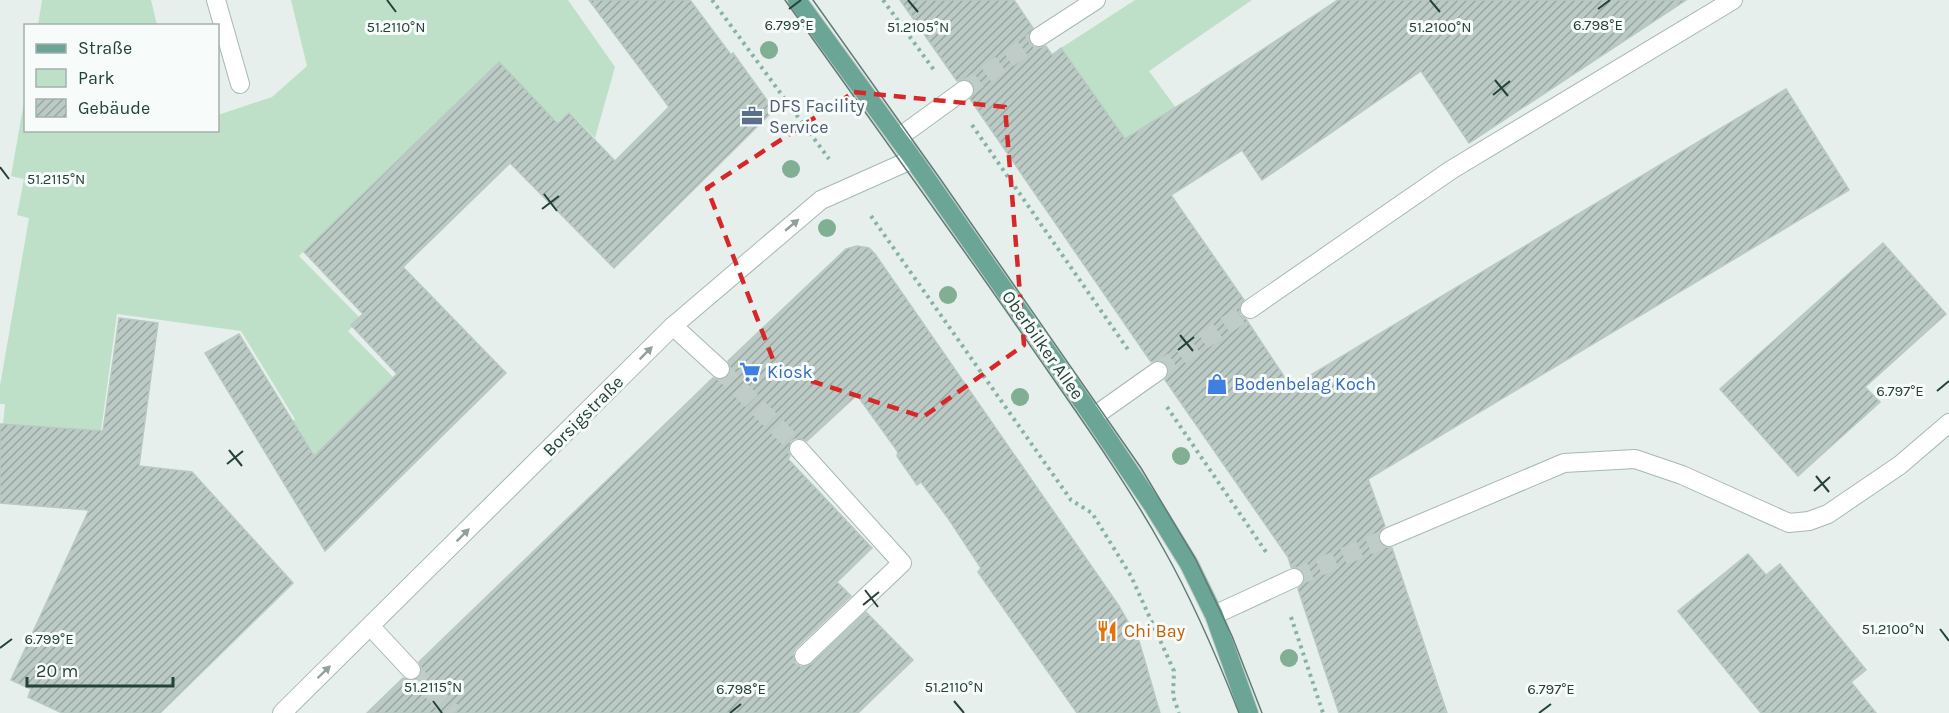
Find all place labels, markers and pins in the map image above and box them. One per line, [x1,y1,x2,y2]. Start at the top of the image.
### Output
place label: DFS Facility Service [769,95,865,138]
office icon: DFS Facility Service [740,104,764,128]
supermarket icon: Kiosk [738,360,762,384]
place label: Kiosk [767,361,813,383]
shop icon: Bodenbelag Koch [1205,372,1229,396]
place label: Bodenbelag Koch [1234,373,1376,395]
restaurant icon: Chi Bay [1095,619,1119,643]
place label: Chi Bay [1124,620,1186,642]

